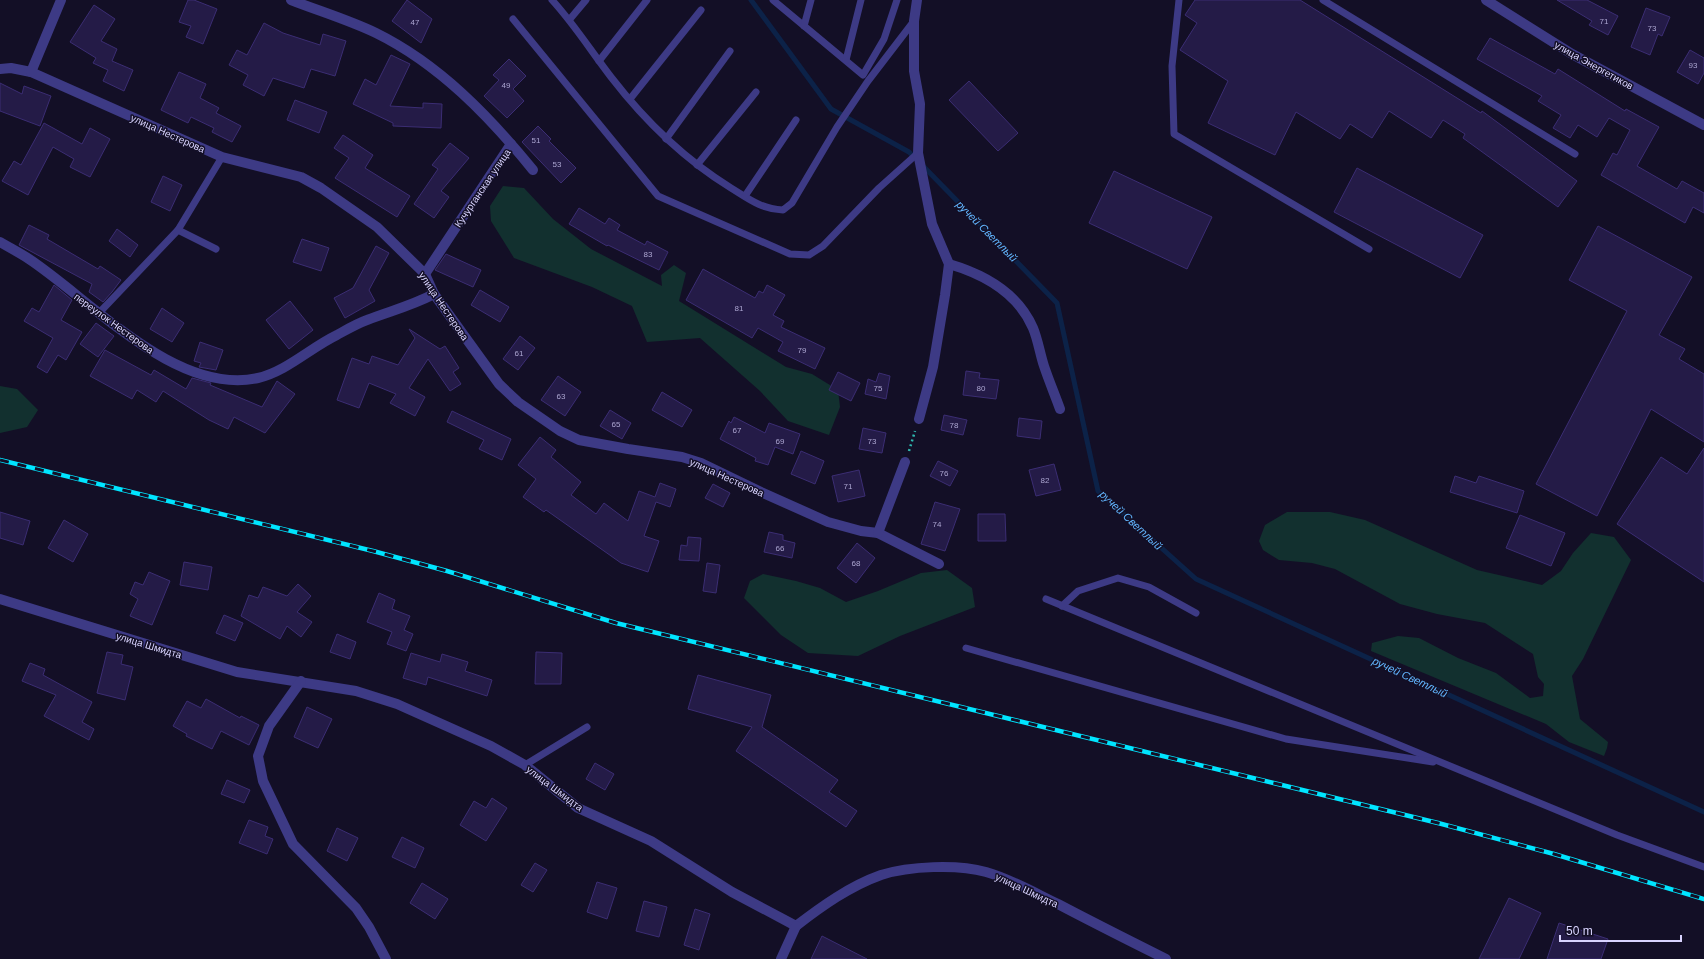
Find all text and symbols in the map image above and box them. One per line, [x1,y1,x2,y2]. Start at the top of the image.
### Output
house number: 71 [1600,17,1609,26]
house number: 47 [411,18,420,27]
house number: 73 [1648,24,1657,33]
street label: улица Энергетиков [1552,39,1635,92]
house number: 93 [1689,61,1698,70]
house number: 49 [502,81,511,90]
street label: улица Нестерова [129,112,207,155]
house number: 51 [532,136,541,145]
street label: Кучурганская улица [452,147,513,229]
house number: 53 [553,160,562,169]
water label: ручей Светлый [953,197,1020,264]
house number: 83 [644,250,653,259]
street label: улица Нестерова [417,270,471,343]
street label: переулок Нестерова [72,291,156,356]
house number: 81 [735,304,744,313]
house number: 79 [798,346,807,355]
house number: 61 [515,349,524,358]
house number: 75 [874,384,883,393]
house number: 80 [977,384,986,393]
house number: 63 [557,392,566,401]
house number: 65 [612,420,621,429]
house number: 78 [950,421,959,430]
house number: 67 [733,426,742,435]
house number: 69 [776,437,785,446]
house number: 73 [868,437,877,446]
street label: улица Нестерова [688,456,766,499]
house number: 76 [940,469,949,478]
house number: 82 [1041,476,1050,485]
house number: 71 [844,482,853,491]
water label: ручей Светлый [1097,487,1165,552]
house number: 74 [933,520,942,529]
house number: 66 [776,544,785,553]
house number: 68 [852,559,861,568]
street label: улица Шмидта [115,630,183,661]
water label: ручей Светлый [1370,654,1449,700]
street label: улица Шмидта [524,764,585,813]
street label: улица Шмидта [994,871,1060,910]
scale bar [1560,917,1681,943]
text: 50 m [1566,924,1593,938]

